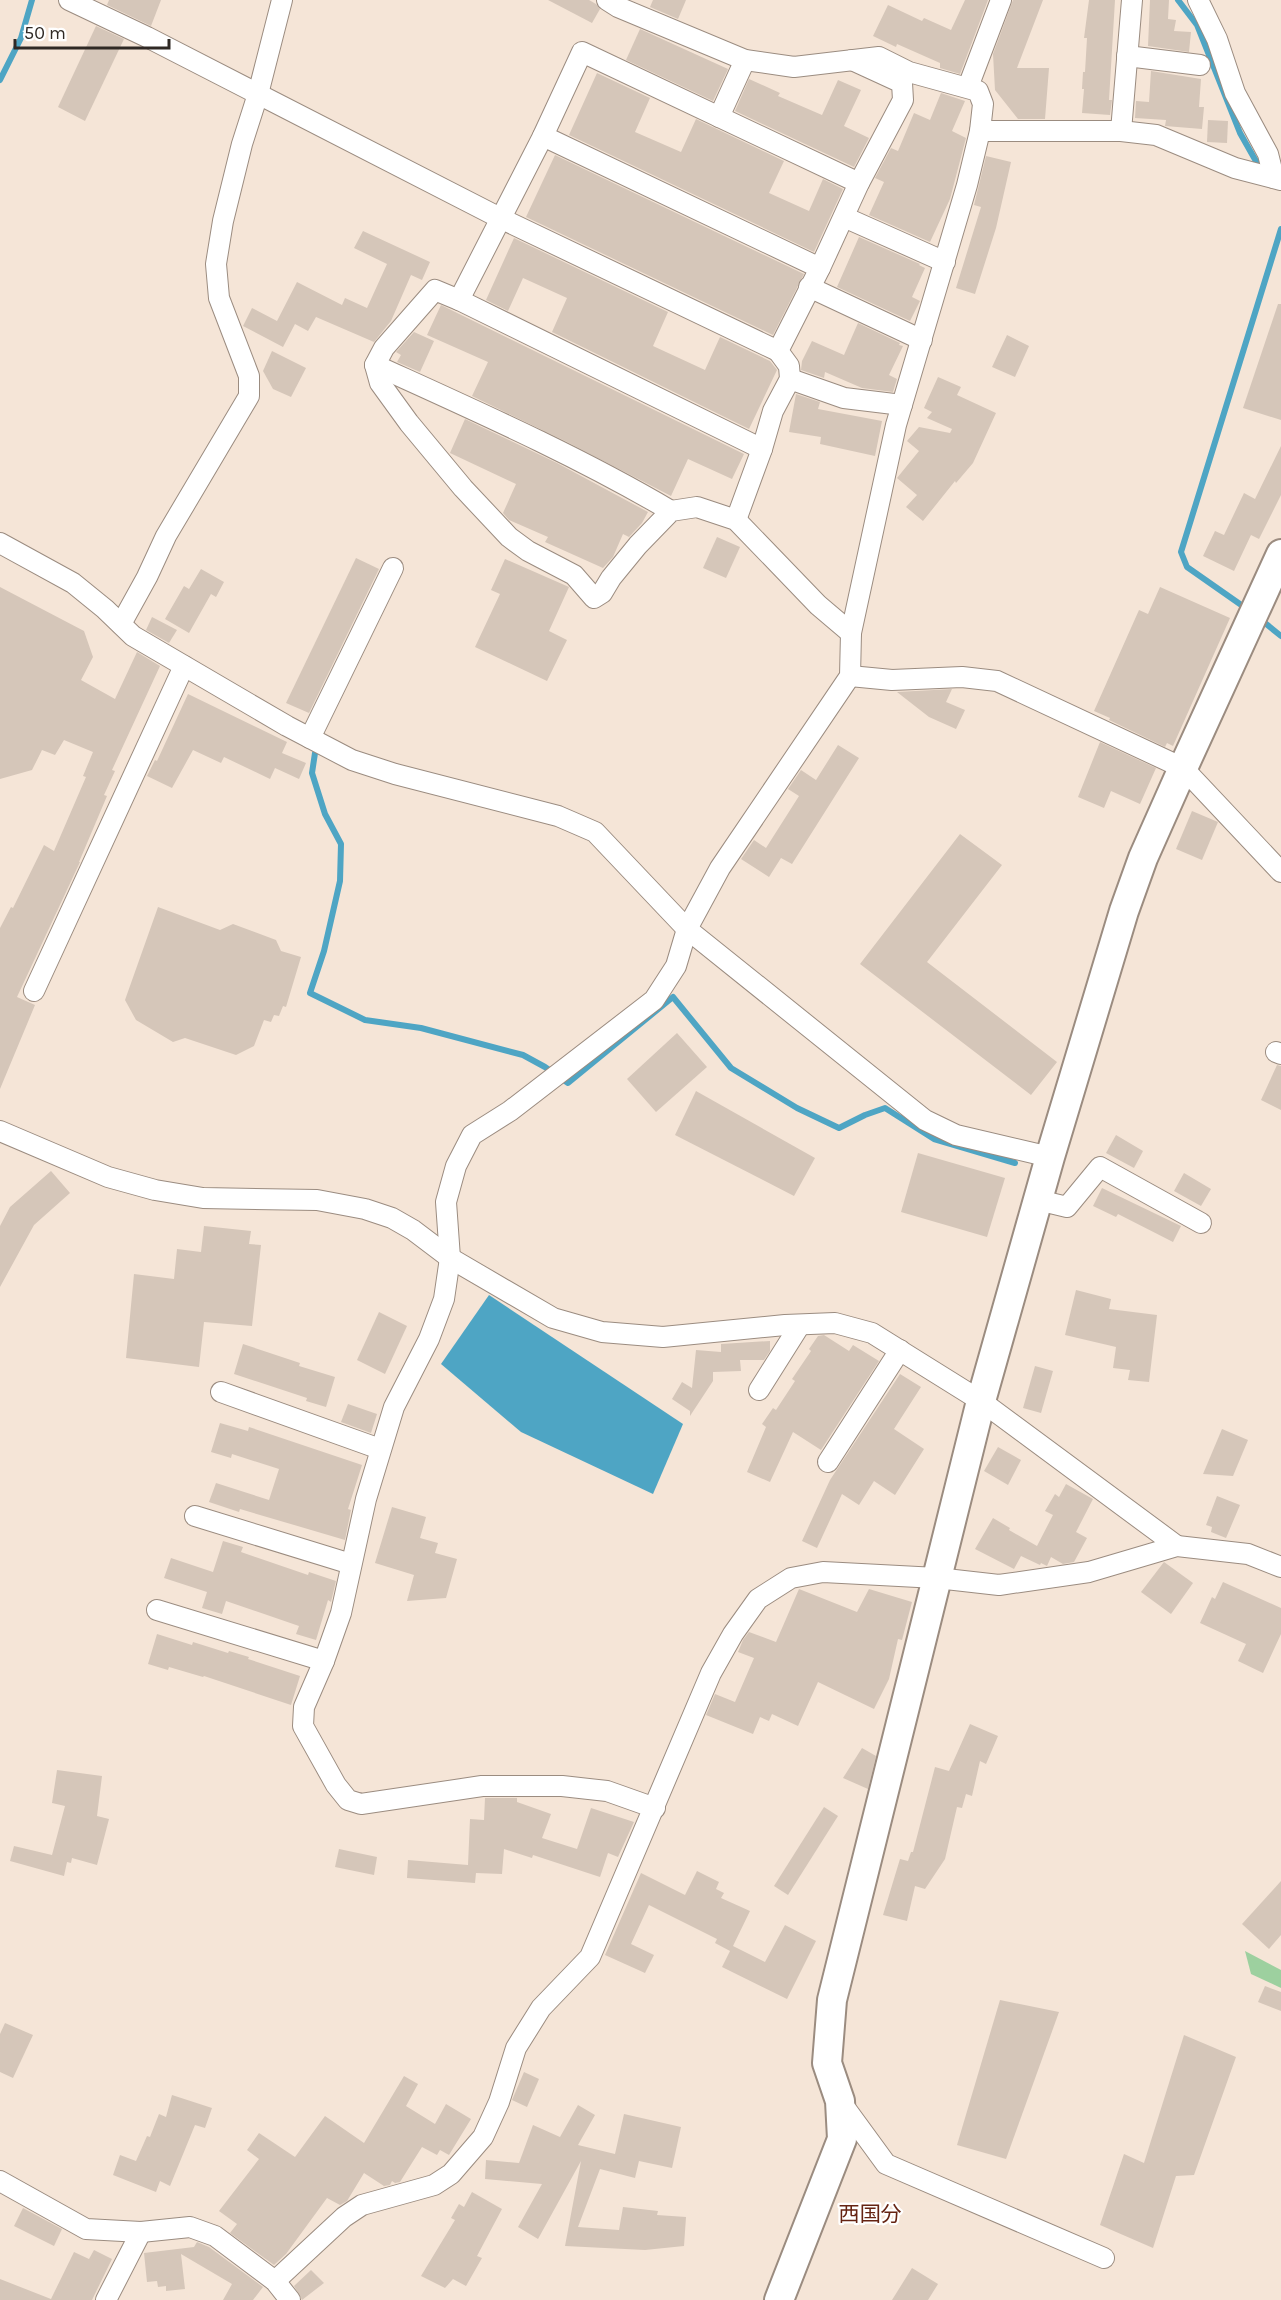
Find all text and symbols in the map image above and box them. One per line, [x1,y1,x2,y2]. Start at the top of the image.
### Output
scale bar [15,12,170,50]
text: 50 m [24,22,66,44]
district label: 西国分 [839,2202,902,2226]

